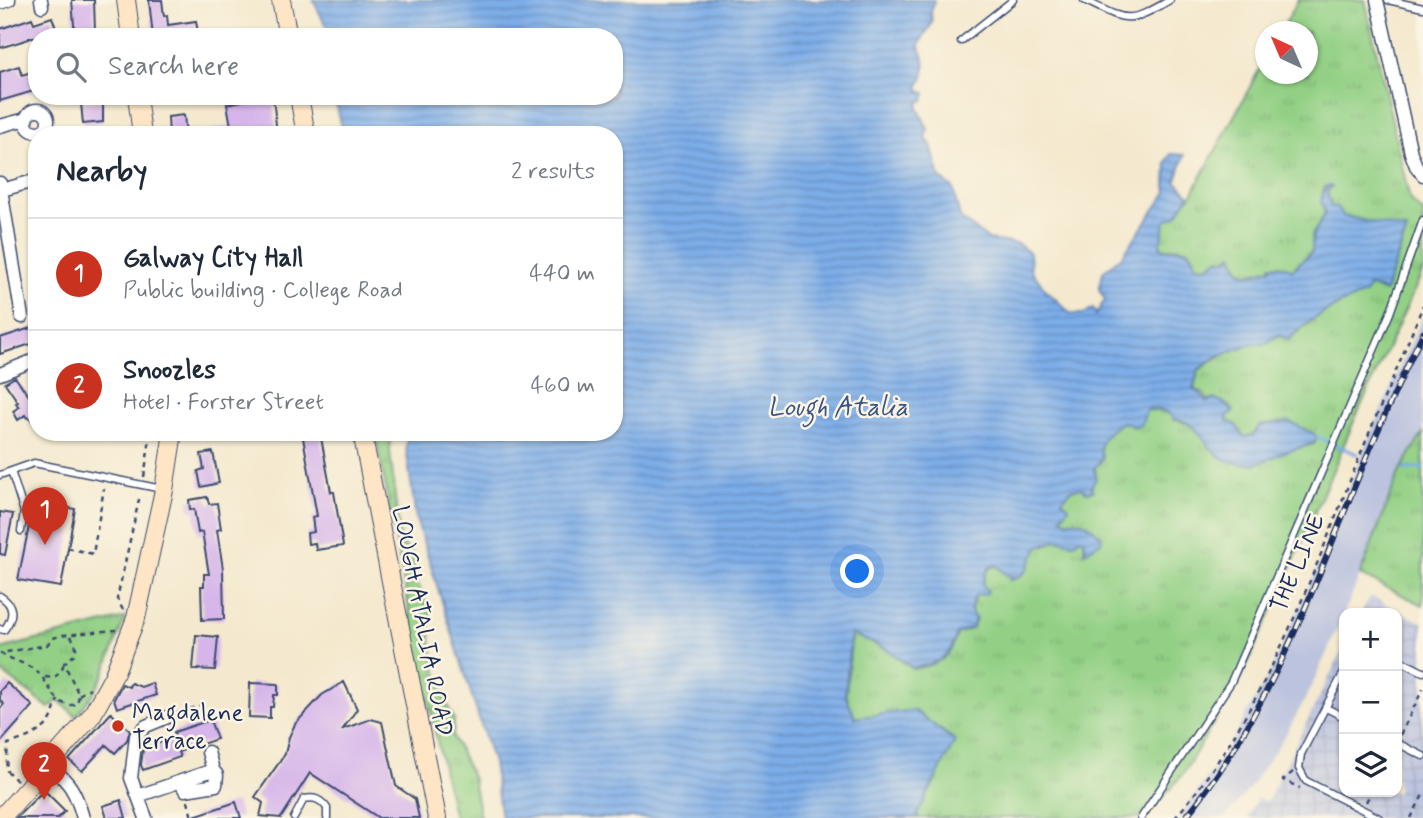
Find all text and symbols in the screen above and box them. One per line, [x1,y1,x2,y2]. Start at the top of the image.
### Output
north arrow [1255,21,1318,84]
search box [28,28,623,105]
icon: search [52,48,90,86]
text: Search here [108,50,239,84]
text: Nearby [56,152,147,191]
text: 2 results [511,157,595,187]
text: Galway City Hall [123,242,303,276]
text: 1 [74,259,84,289]
text: 440 m [529,259,595,289]
text: Public building · College Road [123,276,403,306]
text: Snoozles [123,354,216,388]
text: 2 [73,371,85,401]
text: 460 m [531,371,595,401]
text: Hotel · Forster Street [123,388,324,418]
water label: Lough Atalia [768,391,908,428]
pin: 1 [22,487,68,545]
street label: LOUGH ATALIA ROAD [384,503,459,739]
street label: THE LINE [1264,509,1333,618]
your location [840,554,874,588]
map controls [1339,608,1402,797]
button: + [1339,608,1402,671]
button: − [1339,671,1402,734]
place label: Magdalene Terrace [132,698,244,757]
marker: Magdalene Terrace [110,718,126,734]
button: layers [1339,734,1402,797]
pin: 2 [21,742,67,800]

